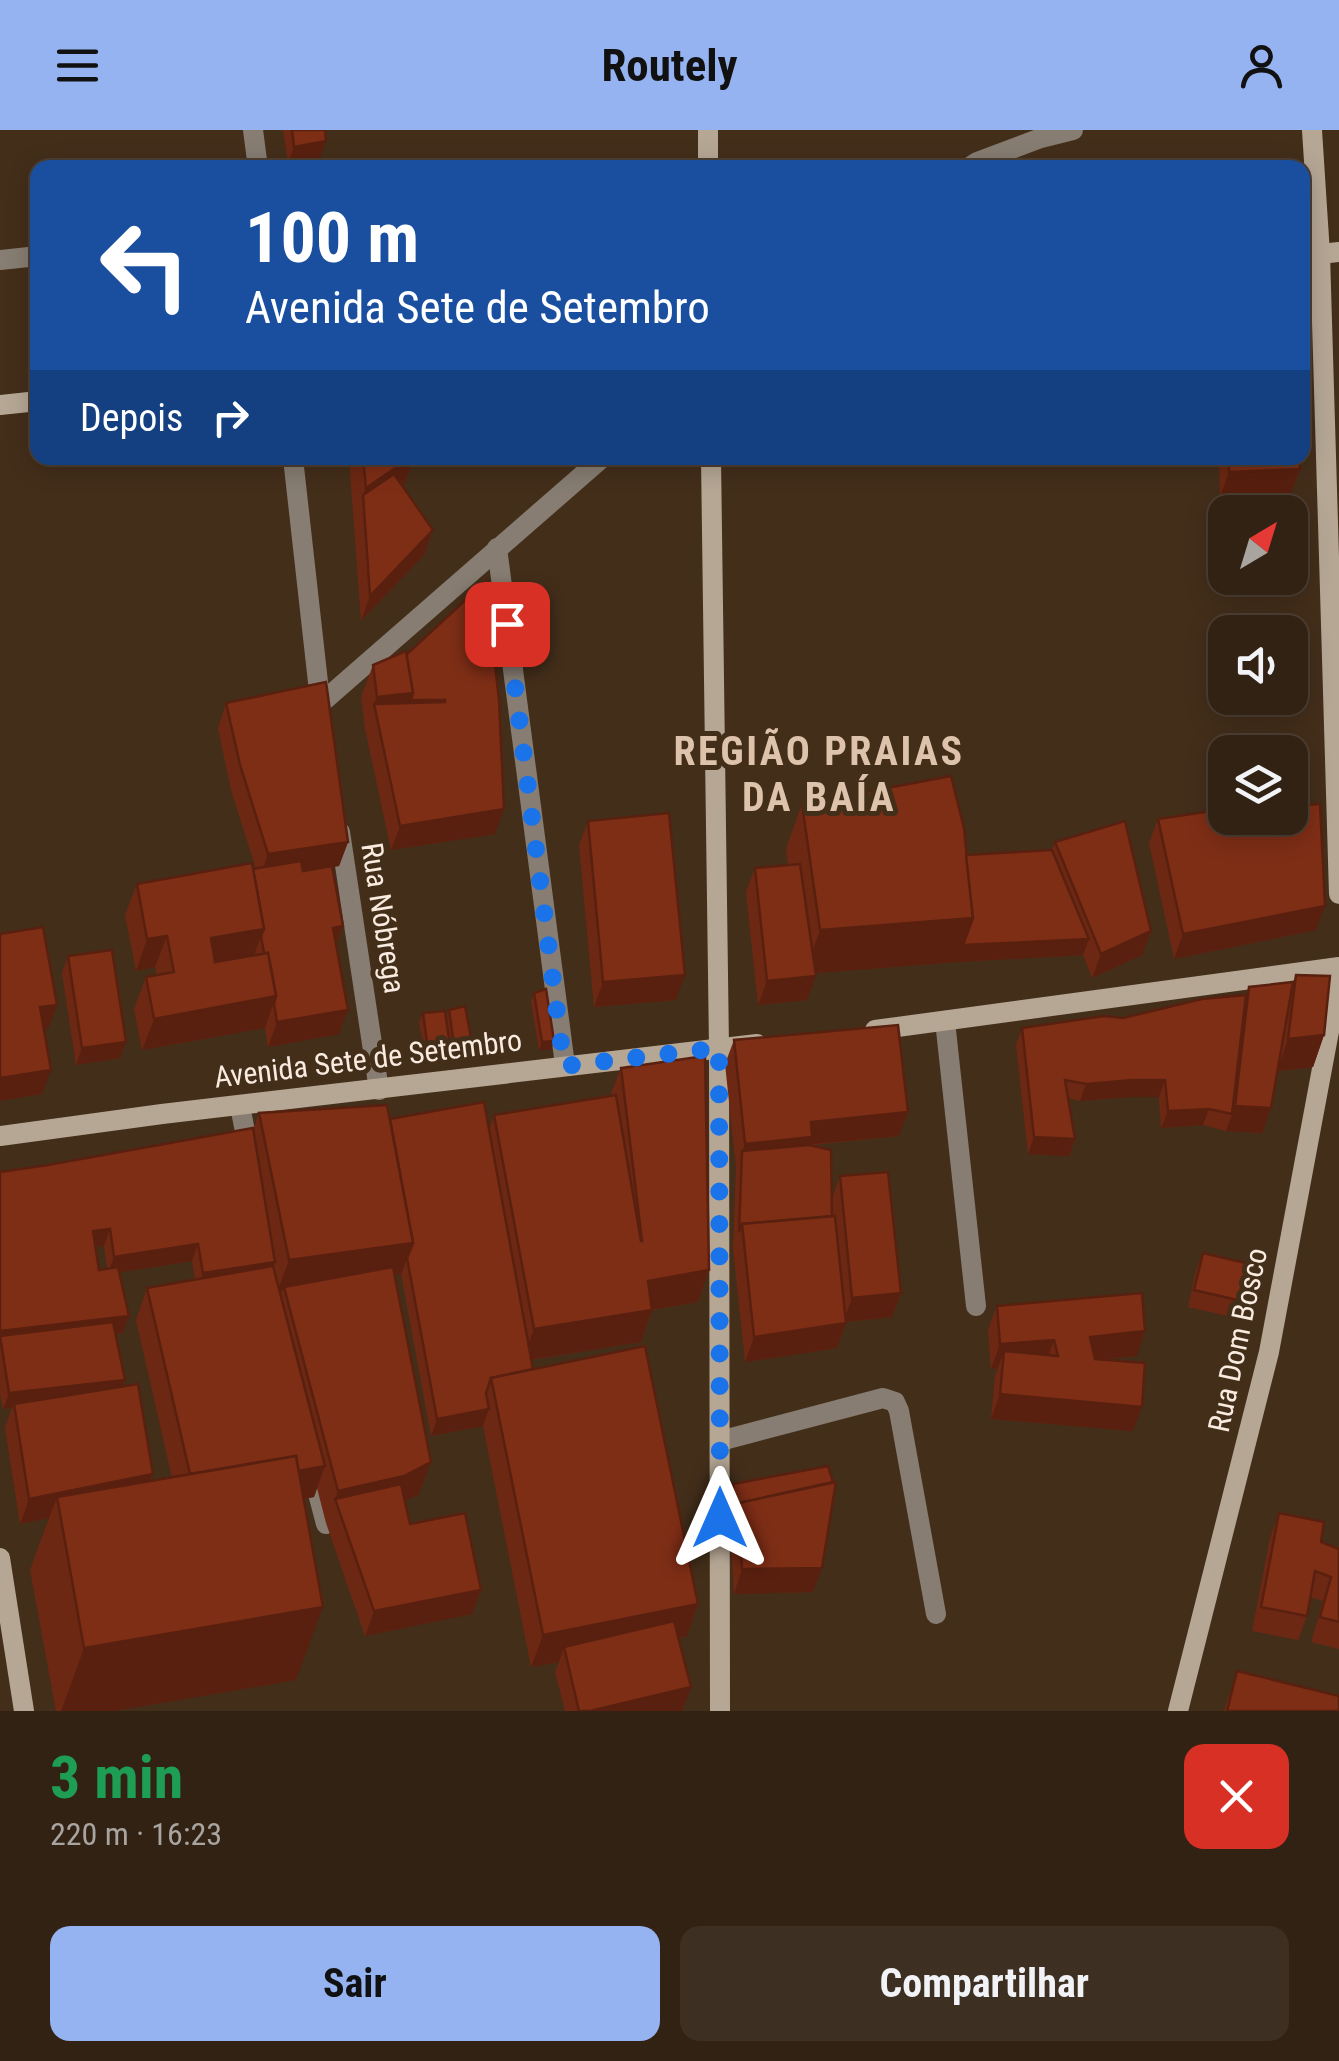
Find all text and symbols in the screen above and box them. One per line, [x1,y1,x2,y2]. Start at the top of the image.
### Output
icon: menu [50,38,105,93]
icon: person [1234,38,1289,93]
text: Routely [601,39,738,92]
text: 100 m [245,197,419,279]
icon: left [80,200,210,330]
text: Avenida Sete de Setembro [245,281,710,334]
icon: right [203,390,258,445]
text: Depois [80,396,183,440]
north arrow [1208,495,1308,595]
map controls [1208,495,1308,835]
pin [465,582,550,667]
icon: arrive [480,597,535,652]
button: sound [1208,615,1308,715]
district label: REGIÃO PRAIAS DA BAÍA [673,728,965,821]
button: layers [1208,735,1308,835]
street label: Rua Nóbrega [354,840,413,996]
street label: Avenida Sete de Setembro [212,1022,524,1095]
street label: Rua Dom Bosco [1201,1245,1274,1435]
position arrow [668,1466,772,1570]
text: 3 min [50,1742,183,1813]
button: close [1184,1744,1289,1849]
text: 220 m · 16:23 [50,1815,222,1853]
button: Sair [50,1926,660,2041]
button: Compartilhar [680,1926,1289,2041]

